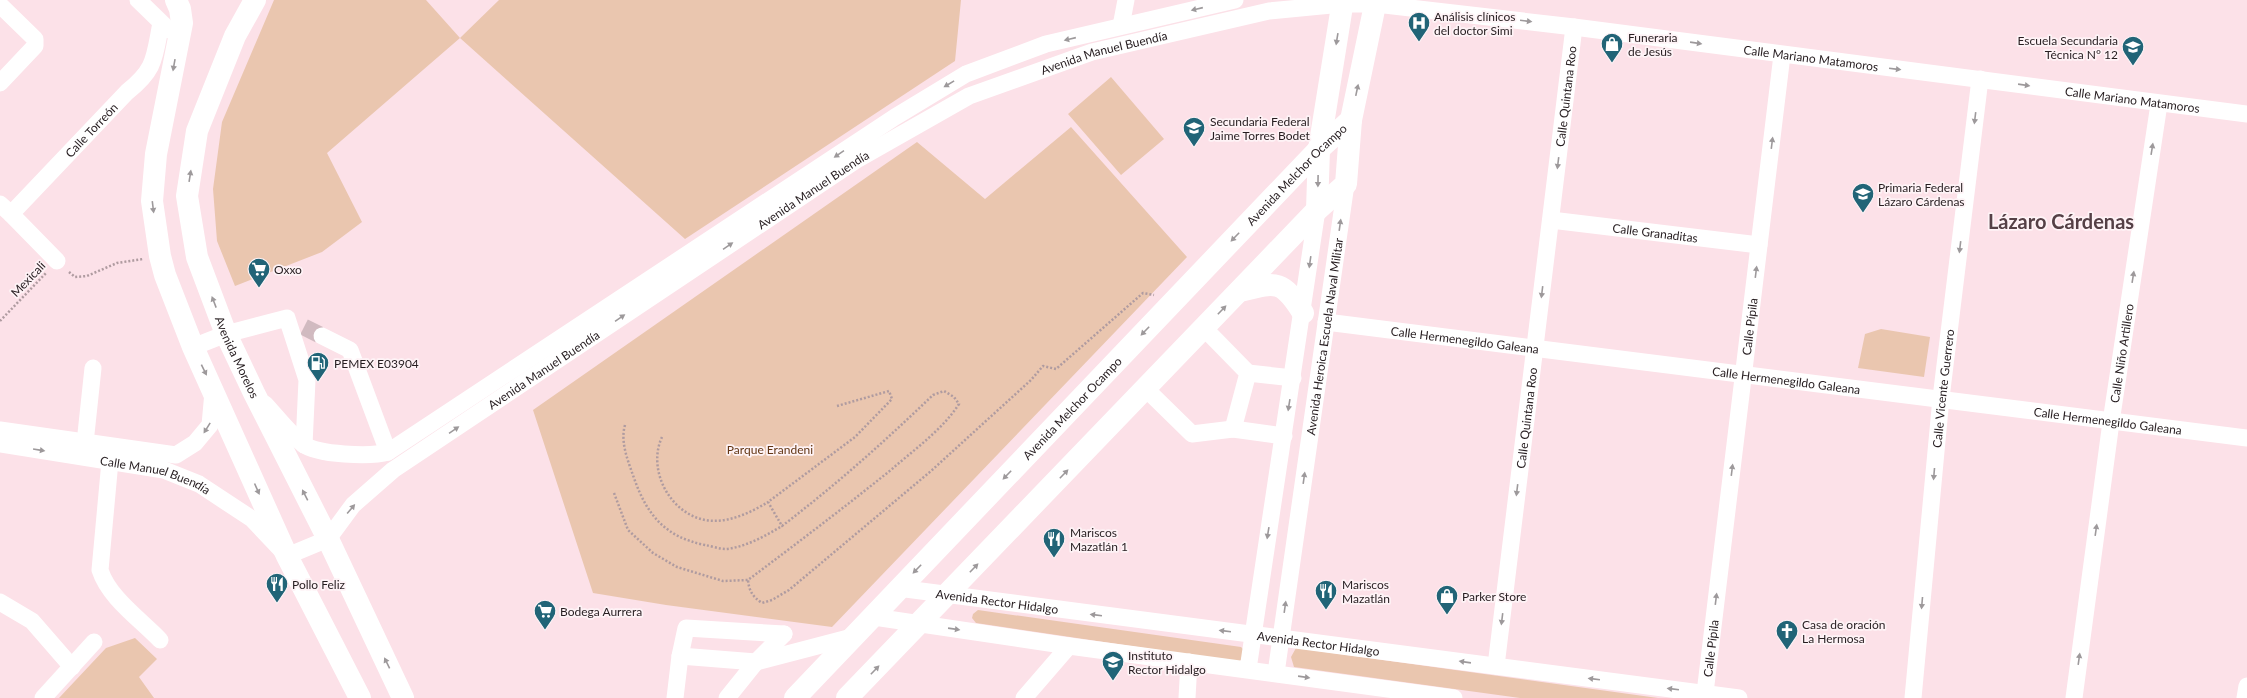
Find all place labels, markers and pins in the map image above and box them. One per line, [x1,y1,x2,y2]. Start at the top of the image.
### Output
place label: Análisis clínicos del doctor Simi [1434,9,1515,38]
hospital icon: Análisis clínicos del doctor Simi [1406,10,1432,43]
place label: Funeraria de Jesús [1628,30,1678,59]
shop icon: Funeraria de Jesús [1599,31,1625,64]
place label: Escuela Secundaria Técnica N° 12 [2018,33,2118,62]
school or university icon: Escuela Secundaria Técnica N° 12 [2120,34,2146,67]
place label: Secundaria Federal Jaime Torres Bodet [1210,114,1311,143]
school or university icon: Secundaria Federal Jaime Torres Bodet [1181,115,1207,148]
place label: Primaria Federal Lázaro Cárdenas [1878,180,1965,209]
school or university icon: Primaria Federal Lázaro Cárdenas [1850,181,1876,214]
supermarket icon: Oxxo [246,256,272,289]
place label: Oxxo [274,262,302,277]
fuel station icon: PEMEX E03904 [305,350,331,383]
place label: PEMEX E03904 [334,356,419,371]
place label: Mariscos Mazatlán 1 [1070,525,1128,554]
restaurant icon: Mariscos Mazatlán 1 [1041,526,1067,559]
restaurant icon: Pollo Feliz [264,571,290,604]
place label: Pollo Feliz [292,577,346,592]
place label: Mariscos Mazatlán [1342,577,1390,606]
restaurant icon: Mariscos Mazatlán [1313,578,1339,611]
shop icon: Parker Store [1434,583,1460,616]
place label: Parker Store [1462,589,1526,604]
supermarket icon: Bodega Aurrera [532,598,558,631]
place label: Bodega Aurrera [560,604,642,619]
place label: Casa de oración La Hermosa [1802,617,1886,646]
church icon: Casa de oración La Hermosa [1774,618,1800,651]
place label: Instituto Rector Hidalgo [1128,648,1206,677]
school or university icon: Instituto Rector Hidalgo [1100,649,1126,682]

